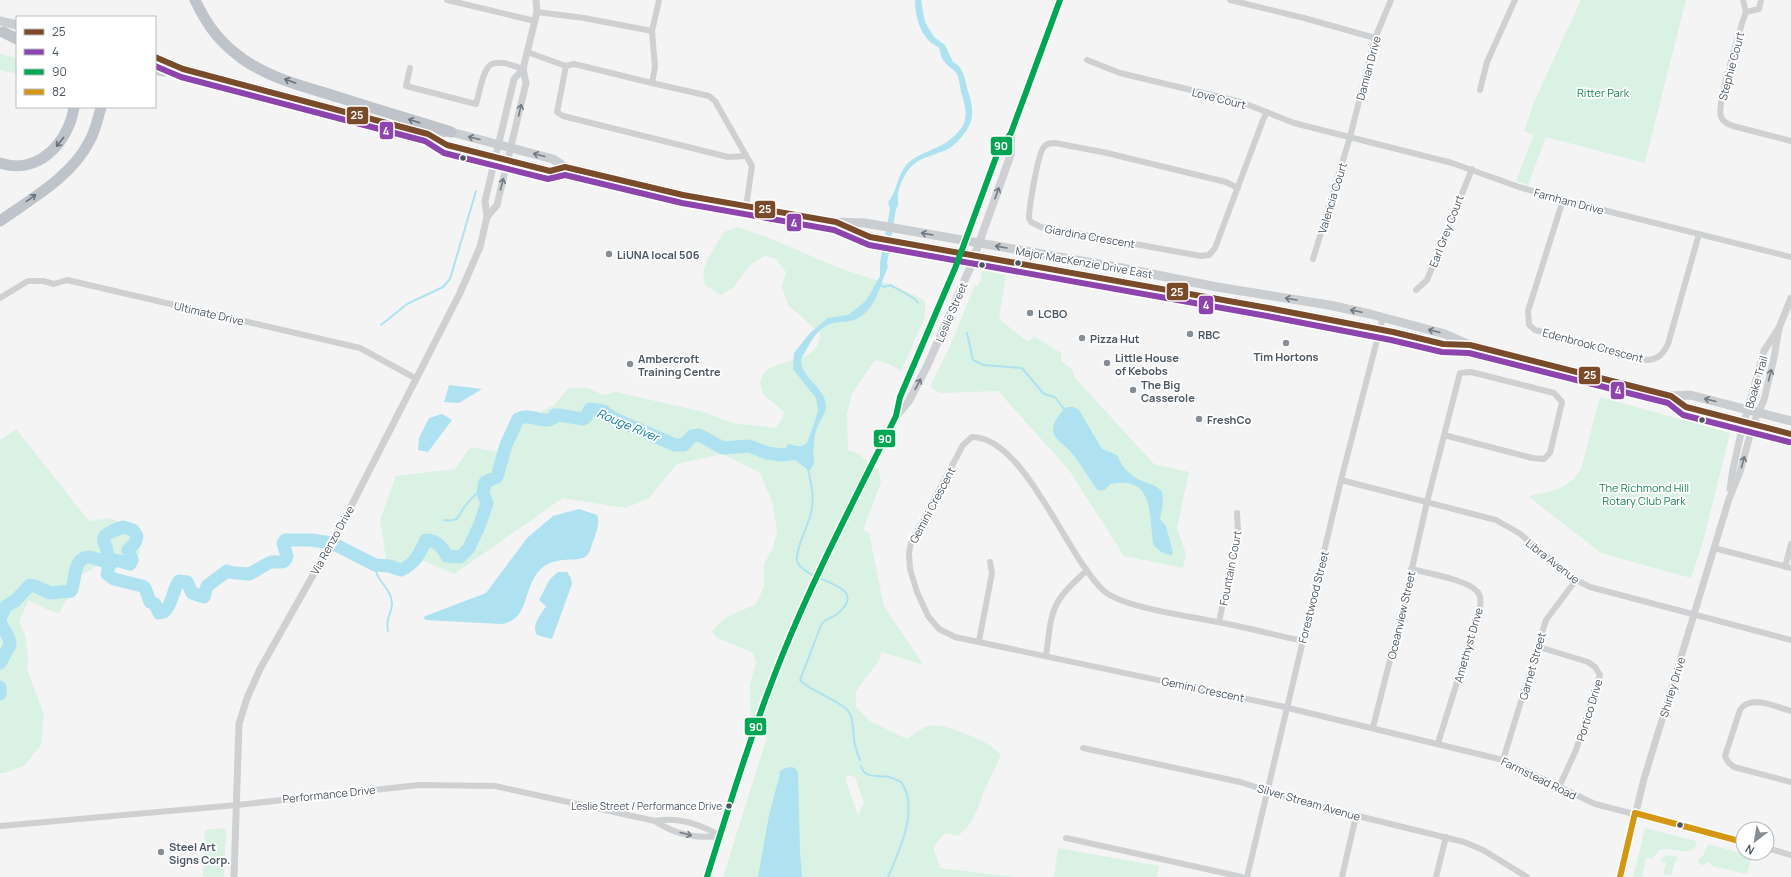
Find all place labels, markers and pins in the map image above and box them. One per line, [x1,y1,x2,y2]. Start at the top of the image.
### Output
unlabelled marker [458,153,468,163]
place label: LiUNA local 506 [617,247,700,262]
marker: LiUNA local 506 [604,249,614,259]
unlabelled marker [1013,258,1023,268]
unlabelled marker [977,260,987,270]
place label: LCBO [1038,306,1067,321]
marker: LCBO [1025,308,1035,318]
place label: RBC [1198,327,1220,342]
marker: RBC [1185,329,1195,339]
place label: Pizza Hut [1090,331,1140,346]
marker: Pizza Hut [1077,333,1087,343]
marker: Tim Hortons [1281,338,1291,348]
place label: Tim Hortons [1253,349,1319,364]
place label: Little House of Kebobs [1115,350,1179,378]
place label: Ambercroft Training Centre [638,351,721,379]
marker: Little House of Kebobs [1102,358,1112,368]
marker: Ambercroft Training Centre [625,359,635,369]
place label: The Big Casserole [1141,377,1195,405]
marker: The Big Casserole [1128,385,1138,395]
place label: FreshCo [1207,412,1252,427]
marker: FreshCo [1194,414,1204,424]
unlabelled marker [1697,415,1707,425]
place label: Leslie Street / Performance Drive [571,799,722,813]
marker: Leslie Street / Performance Drive [724,801,734,811]
unlabelled marker [1675,820,1685,830]
place label: Steel Art Signs Corp. [169,839,230,867]
marker: Steel Art Signs Corp. [156,847,166,857]

